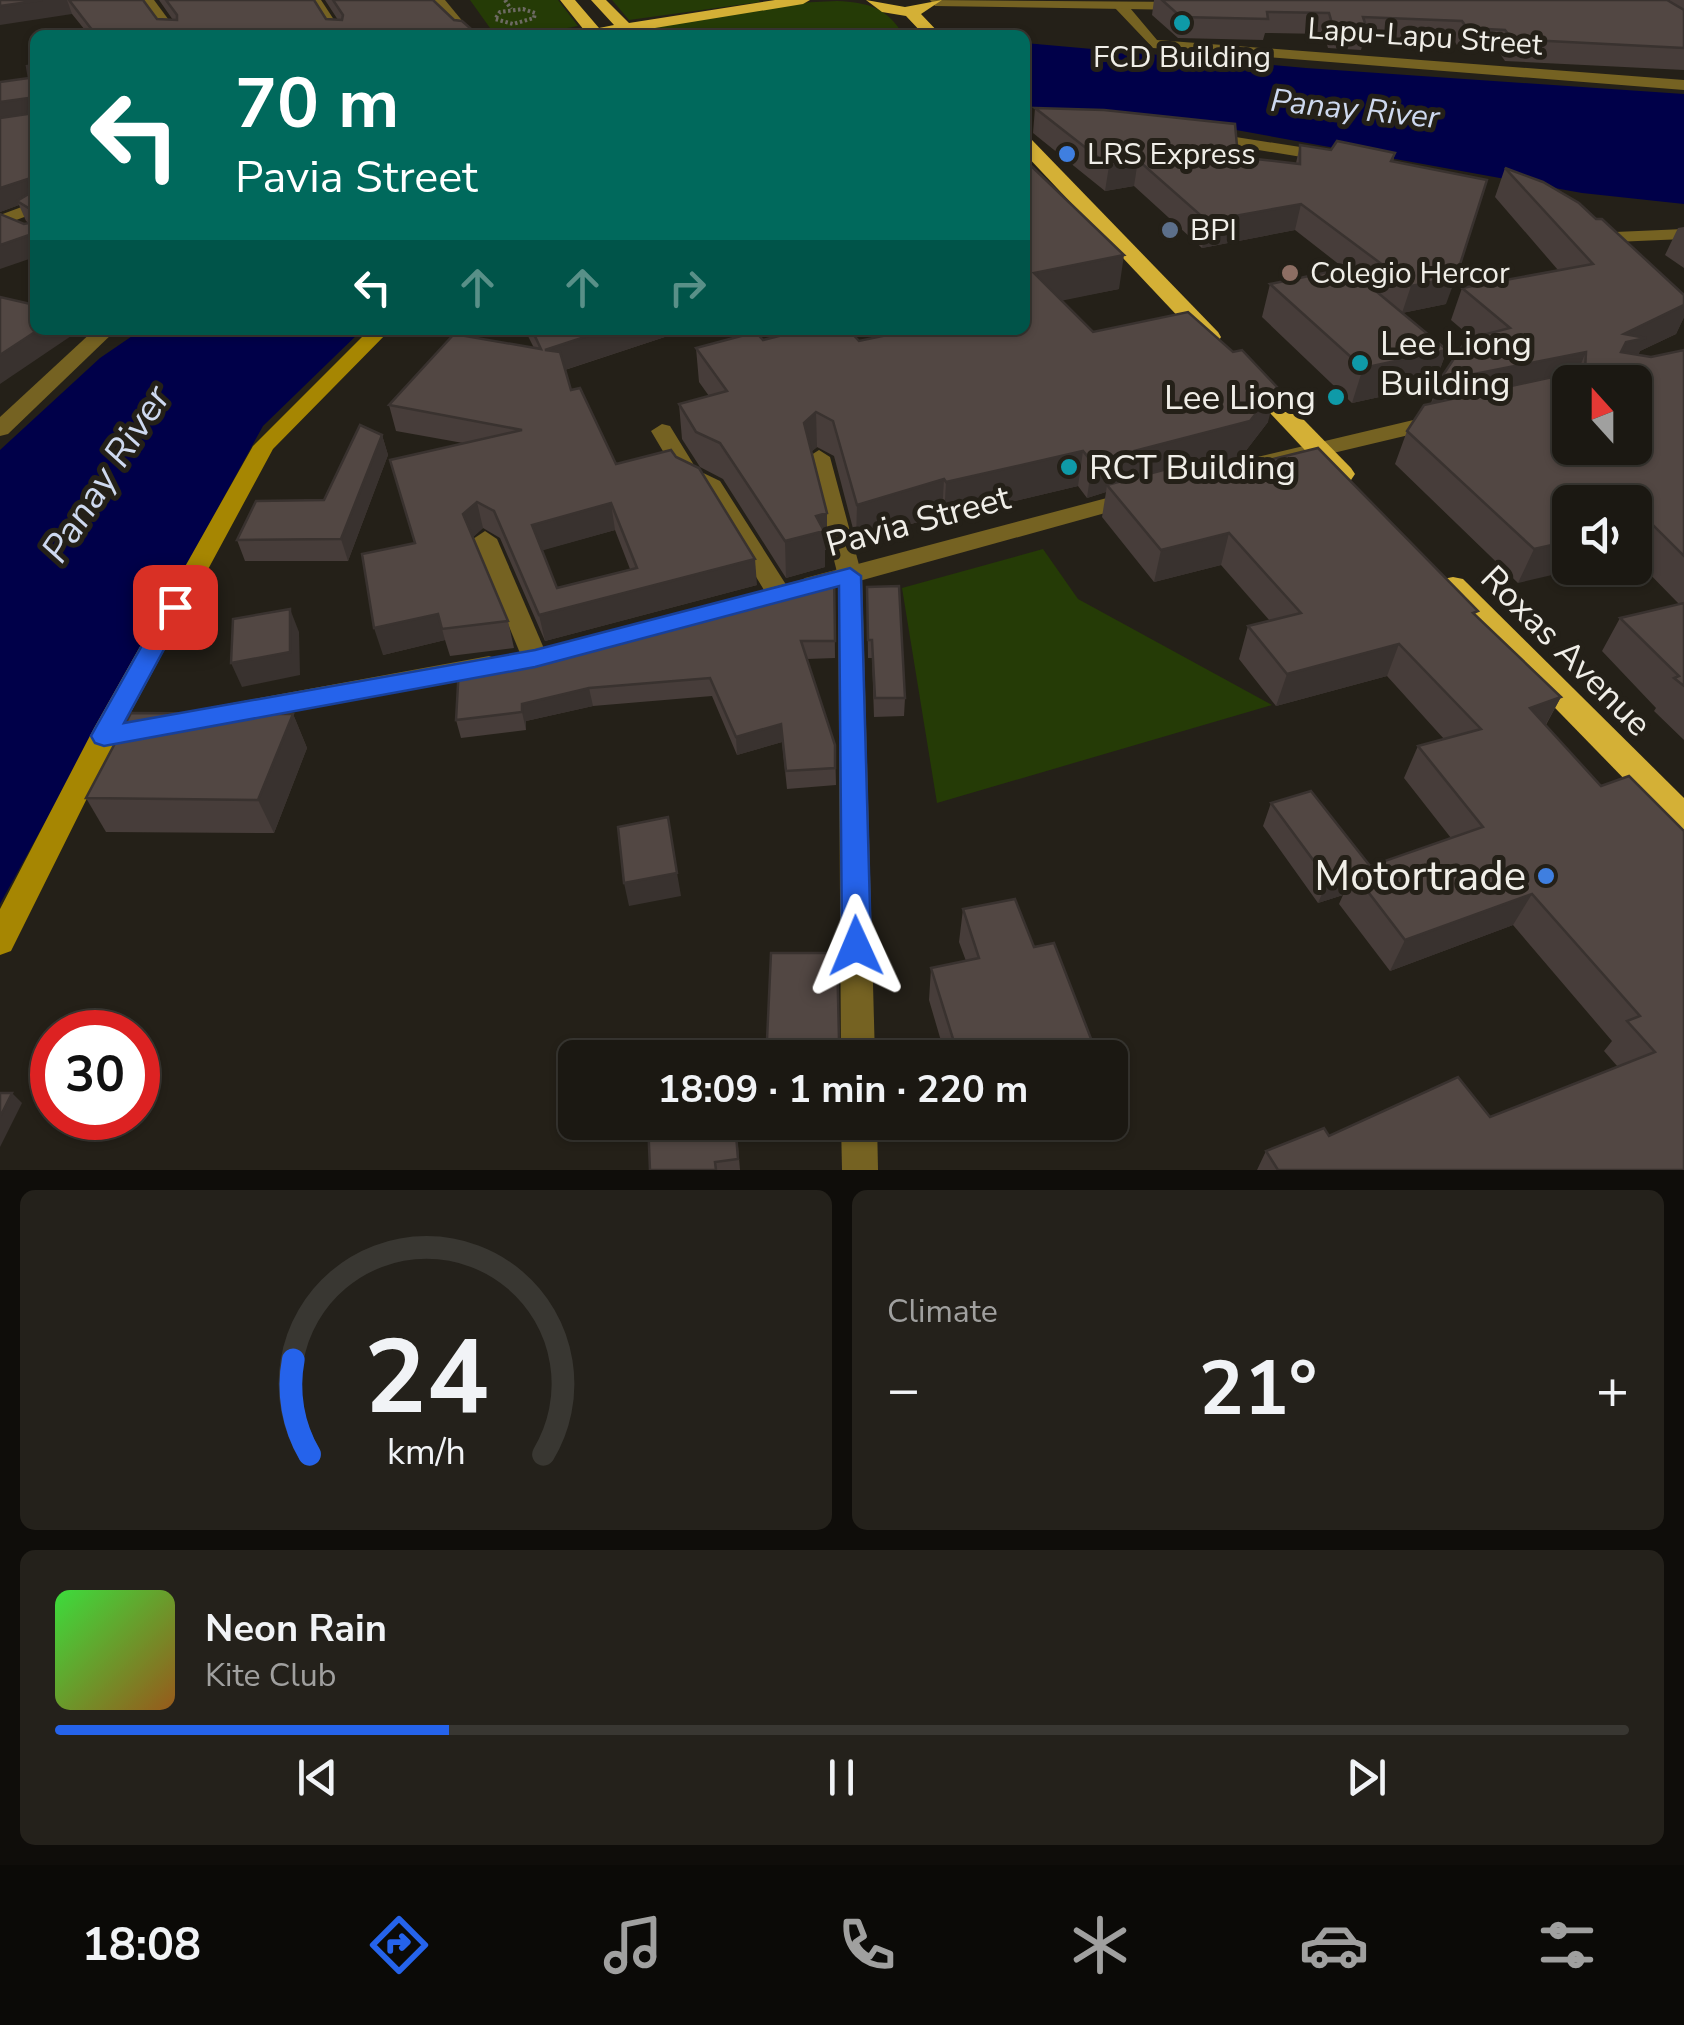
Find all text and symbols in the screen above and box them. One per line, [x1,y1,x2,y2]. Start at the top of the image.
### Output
street label: Lapu-Lapu Street [1306,8,1544,66]
marker: FCD Building [1171,12,1193,34]
place label: FCD Building [1093,37,1271,78]
text: 70 m [235,56,399,152]
icon: left [70,70,200,200]
water label: Panay River [1268,79,1443,139]
place label: LRS Express [1087,134,1256,175]
marker: LRS Express [1056,143,1078,165]
text: Pavia Street [235,147,478,208]
place label: BPI [1190,210,1237,251]
marker: BPI [1159,219,1181,241]
place label: Colegio Hercor [1310,253,1510,294]
icon: left [345,260,400,315]
icon: ahead [450,260,505,315]
icon: ahead [555,260,610,315]
icon: right [660,260,715,315]
marker: Colegio Hercor [1279,262,1301,284]
place label: Lee Liong Building [1380,320,1532,407]
marker: Lee Liong Building [1349,352,1371,374]
north arrow [1552,365,1652,465]
map controls [1552,365,1652,585]
water label: Panay River [30,374,183,572]
place label: Lee Liong [1164,374,1316,421]
marker: Lee Liong [1325,386,1347,408]
place label: RCT Building [1089,444,1296,491]
marker: RCT Building [1058,456,1080,478]
street label: Pavia Street [821,474,1016,568]
button: sound [1552,485,1652,585]
street label: Roxas Avenue [1470,555,1662,747]
pin [133,565,218,650]
icon: arrive [148,580,203,635]
place label: Motortrade [1314,848,1526,905]
marker: Motortrade [1535,865,1557,887]
position arrow [804,894,908,998]
speed limit sign: 30 [30,1010,160,1140]
text: 18:09 · 1 min · 220 m [658,1064,1028,1115]
text: Climate [887,1290,998,1333]
text: 24 [364,1307,488,1449]
text: 21° [1199,1338,1317,1440]
text: − [887,1352,920,1427]
text: + [1596,1352,1629,1427]
text: km/h [387,1428,465,1477]
text: Neon Rain [205,1603,387,1654]
text: Kite Club [205,1654,336,1697]
icon: previous [290,1750,345,1805]
icon: pause [814,1750,869,1805]
icon: next [1339,1750,1394,1805]
icon: directions [364,1910,434,1980]
icon: music [598,1910,668,1980]
icon: phone [832,1910,902,1980]
icon: climate [1065,1910,1135,1980]
icon: car [1299,1910,1369,1980]
icon: filters [1532,1910,1602,1980]
text: 18:08 [82,1915,201,1976]

